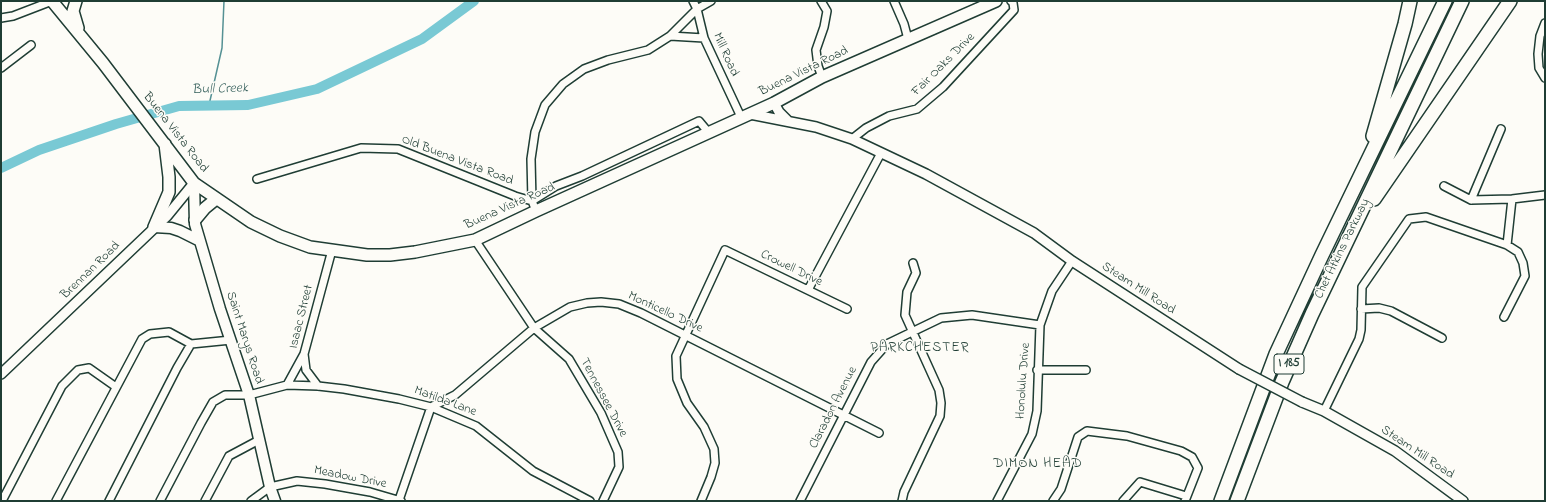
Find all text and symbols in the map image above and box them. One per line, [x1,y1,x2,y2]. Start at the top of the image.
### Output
street label: Fair Oaks Drive [909,30,979,100]
street label: Mill Road [708,31,742,79]
street label: Buena Vista Road [757,44,851,100]
water label: Bull Creek [192,81,248,99]
street label: Buena Vista Road [139,90,211,176]
street label: Old Buena Vista Road [399,132,515,190]
street label: Buena Vista Road [462,180,558,234]
street label: Chet Atkins Parkway [1312,196,1374,302]
street label: Brennan Road [58,239,124,303]
street label: Crowell Drive [757,247,825,291]
street label: Steam Mill Road [1098,259,1178,319]
street label: Isaac Street [287,283,317,351]
street label: Monticello Drive [625,289,705,337]
street label: Saint Marys Road [222,290,266,386]
district label: PARKCHESTER [871,341,969,357]
street label: Honolulu Drive [1014,342,1034,420]
road number: I 185 [1274,354,1304,374]
street label: Tennessee Drive [576,356,630,440]
street label: Claradon Avenue [807,364,861,452]
street label: Matilda Lane [412,383,478,421]
street label: Steam Mill Road [1377,423,1457,483]
district label: DIMON HEAD [993,457,1083,473]
street label: Meadow Drive [312,463,388,493]

